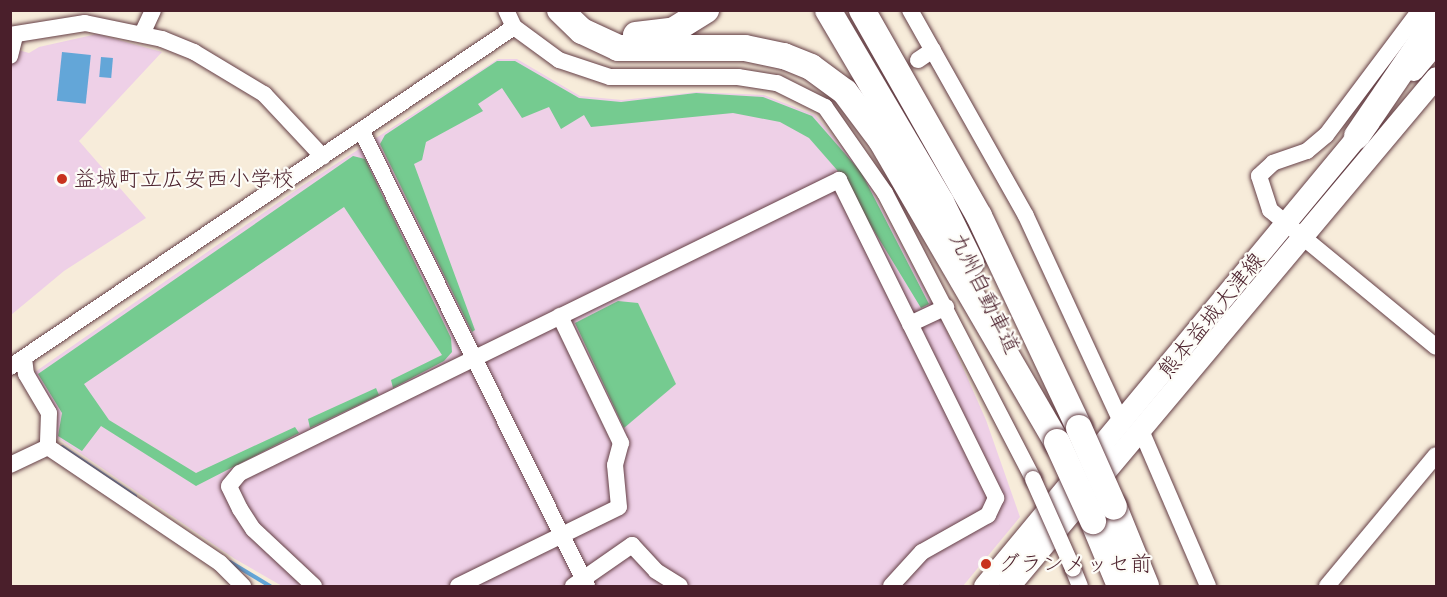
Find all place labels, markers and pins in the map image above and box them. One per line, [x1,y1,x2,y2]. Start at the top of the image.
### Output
place label: 益城町立広安西小学校 [74,166,294,192]
marker: 益城町立広安西小学校 [55,172,69,186]
place label: グランメッセ前 [998,551,1152,577]
marker: グランメッセ前 [979,557,993,571]

